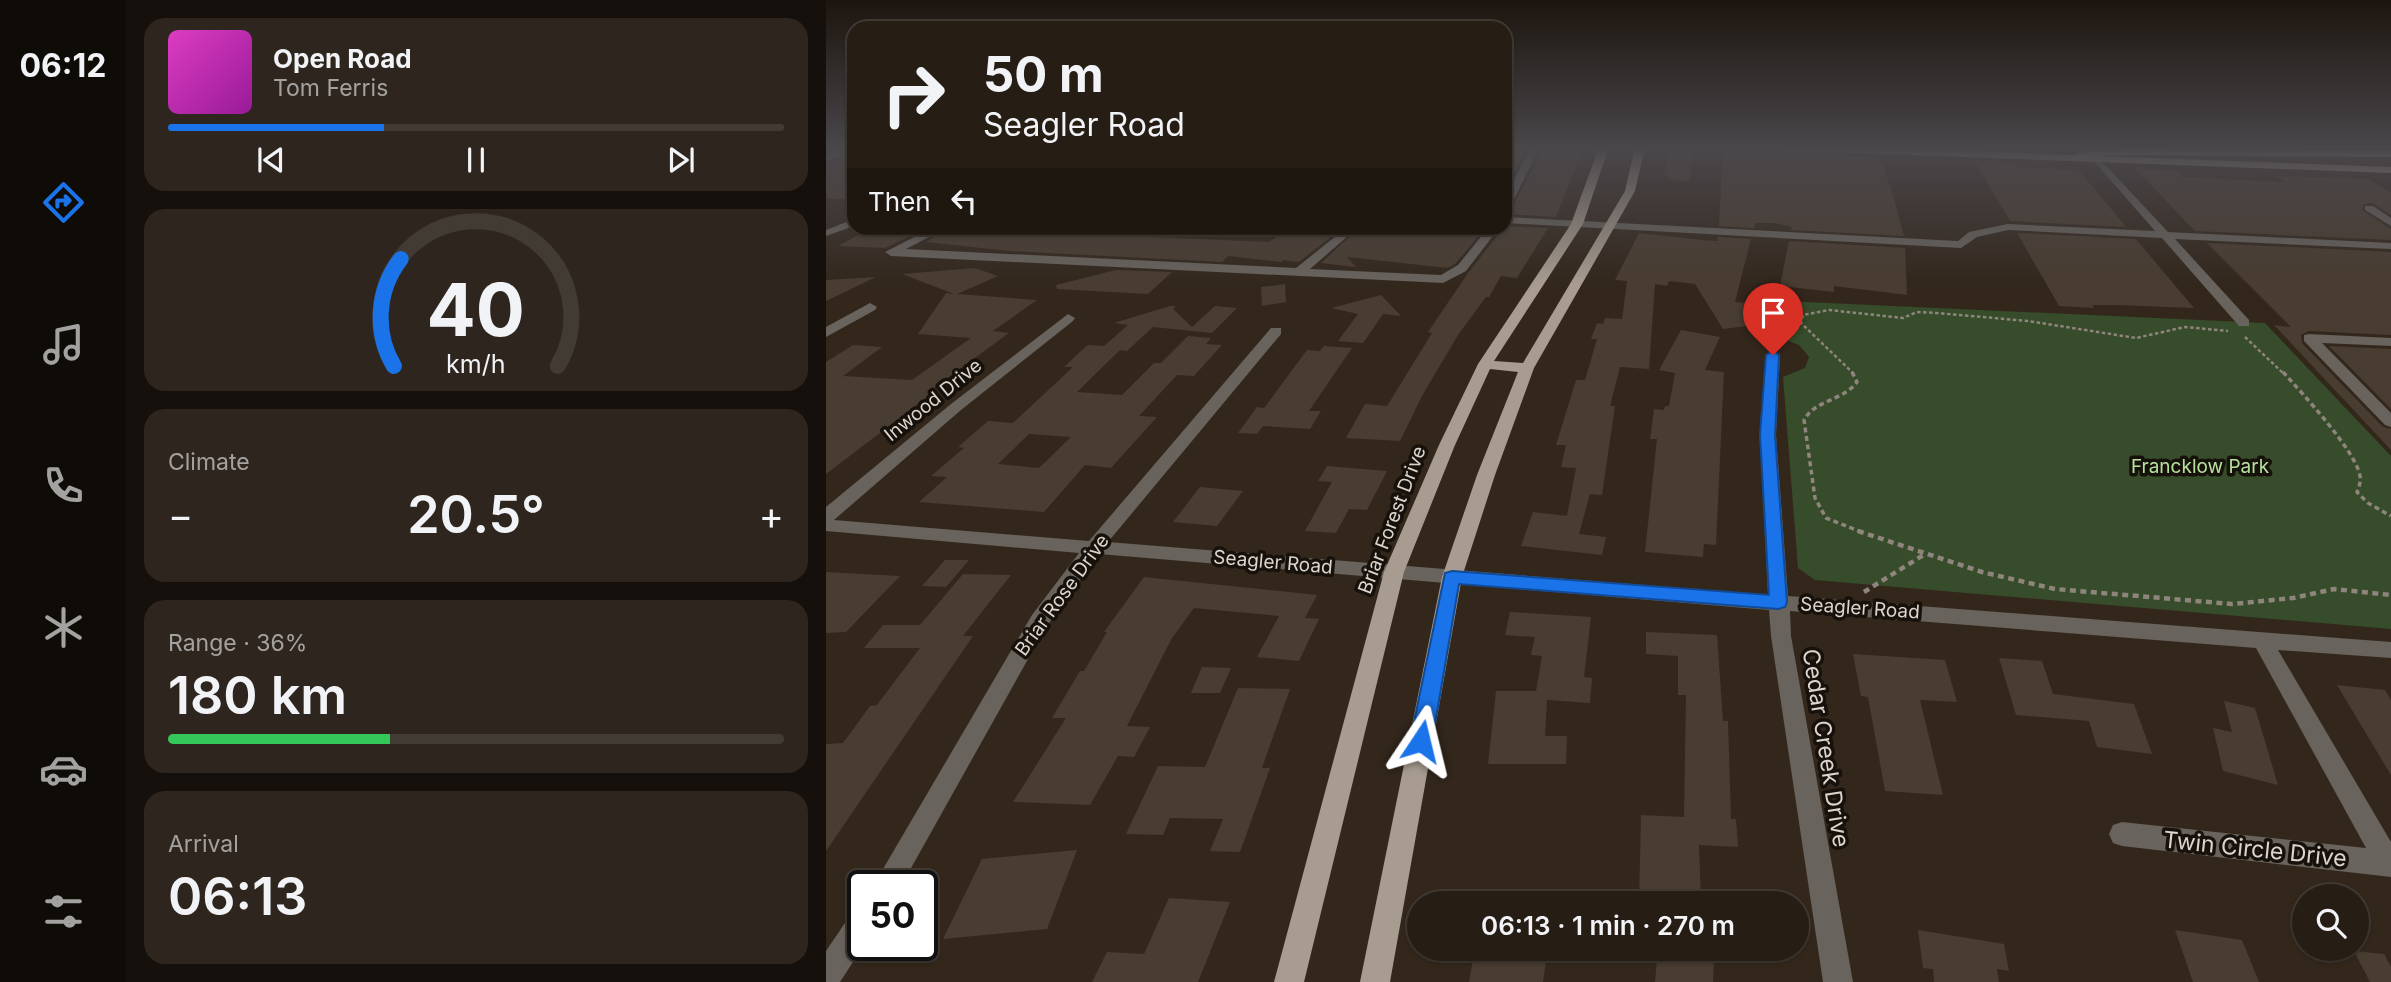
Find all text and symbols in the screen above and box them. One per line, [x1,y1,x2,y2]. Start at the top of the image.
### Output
text: Open Road [273,43,412,74]
text: 50 m [983,45,1104,104]
text: 06:12 [20,46,107,85]
icon: right [868,49,959,140]
text: Tom Ferris [273,74,388,102]
text: Seagler Road [983,105,1185,144]
icon: previous [252,141,290,179]
icon: pause [457,141,495,179]
icon: next [662,141,700,179]
icon: directions [39,178,88,227]
icon: left [945,182,983,220]
text: Then [868,186,931,217]
text: 40 [427,265,525,354]
pin [1743,283,1803,355]
icon: arrive [1754,294,1792,332]
icon: music [39,320,88,369]
text: km/h [446,349,506,379]
street label: Inwood Drive [880,354,986,446]
street label: Briar Forest Drive [1353,443,1431,597]
text: Climate [168,448,250,476]
park label: Francklow Park [2131,455,2270,478]
icon: phone [39,461,88,510]
text: 20.5° [407,483,545,546]
text: − [168,492,193,538]
text: + [759,492,784,538]
street label: Briar Rose Drive [1010,530,1114,660]
street label: Seagler Road [1212,545,1334,579]
street label: Seagler Road [1799,592,1921,624]
icon: climate [39,603,88,652]
text: Range · 36% [168,629,307,657]
street label: Cedar Creek Drive [1796,647,1856,849]
text: 180 km [168,664,347,727]
position arrow [1384,704,1458,778]
icon: car [39,745,88,794]
street label: Twin Circle Drive [2162,825,2348,873]
text: Arrival [168,830,239,858]
text: 06:13 [168,865,307,928]
speed limit sign: 50 [847,870,938,961]
map controls [2292,884,2369,961]
button: search [2292,884,2369,961]
icon: filters [39,887,88,936]
text: 06:13 · 1 min · 270 m [1481,910,1735,941]

